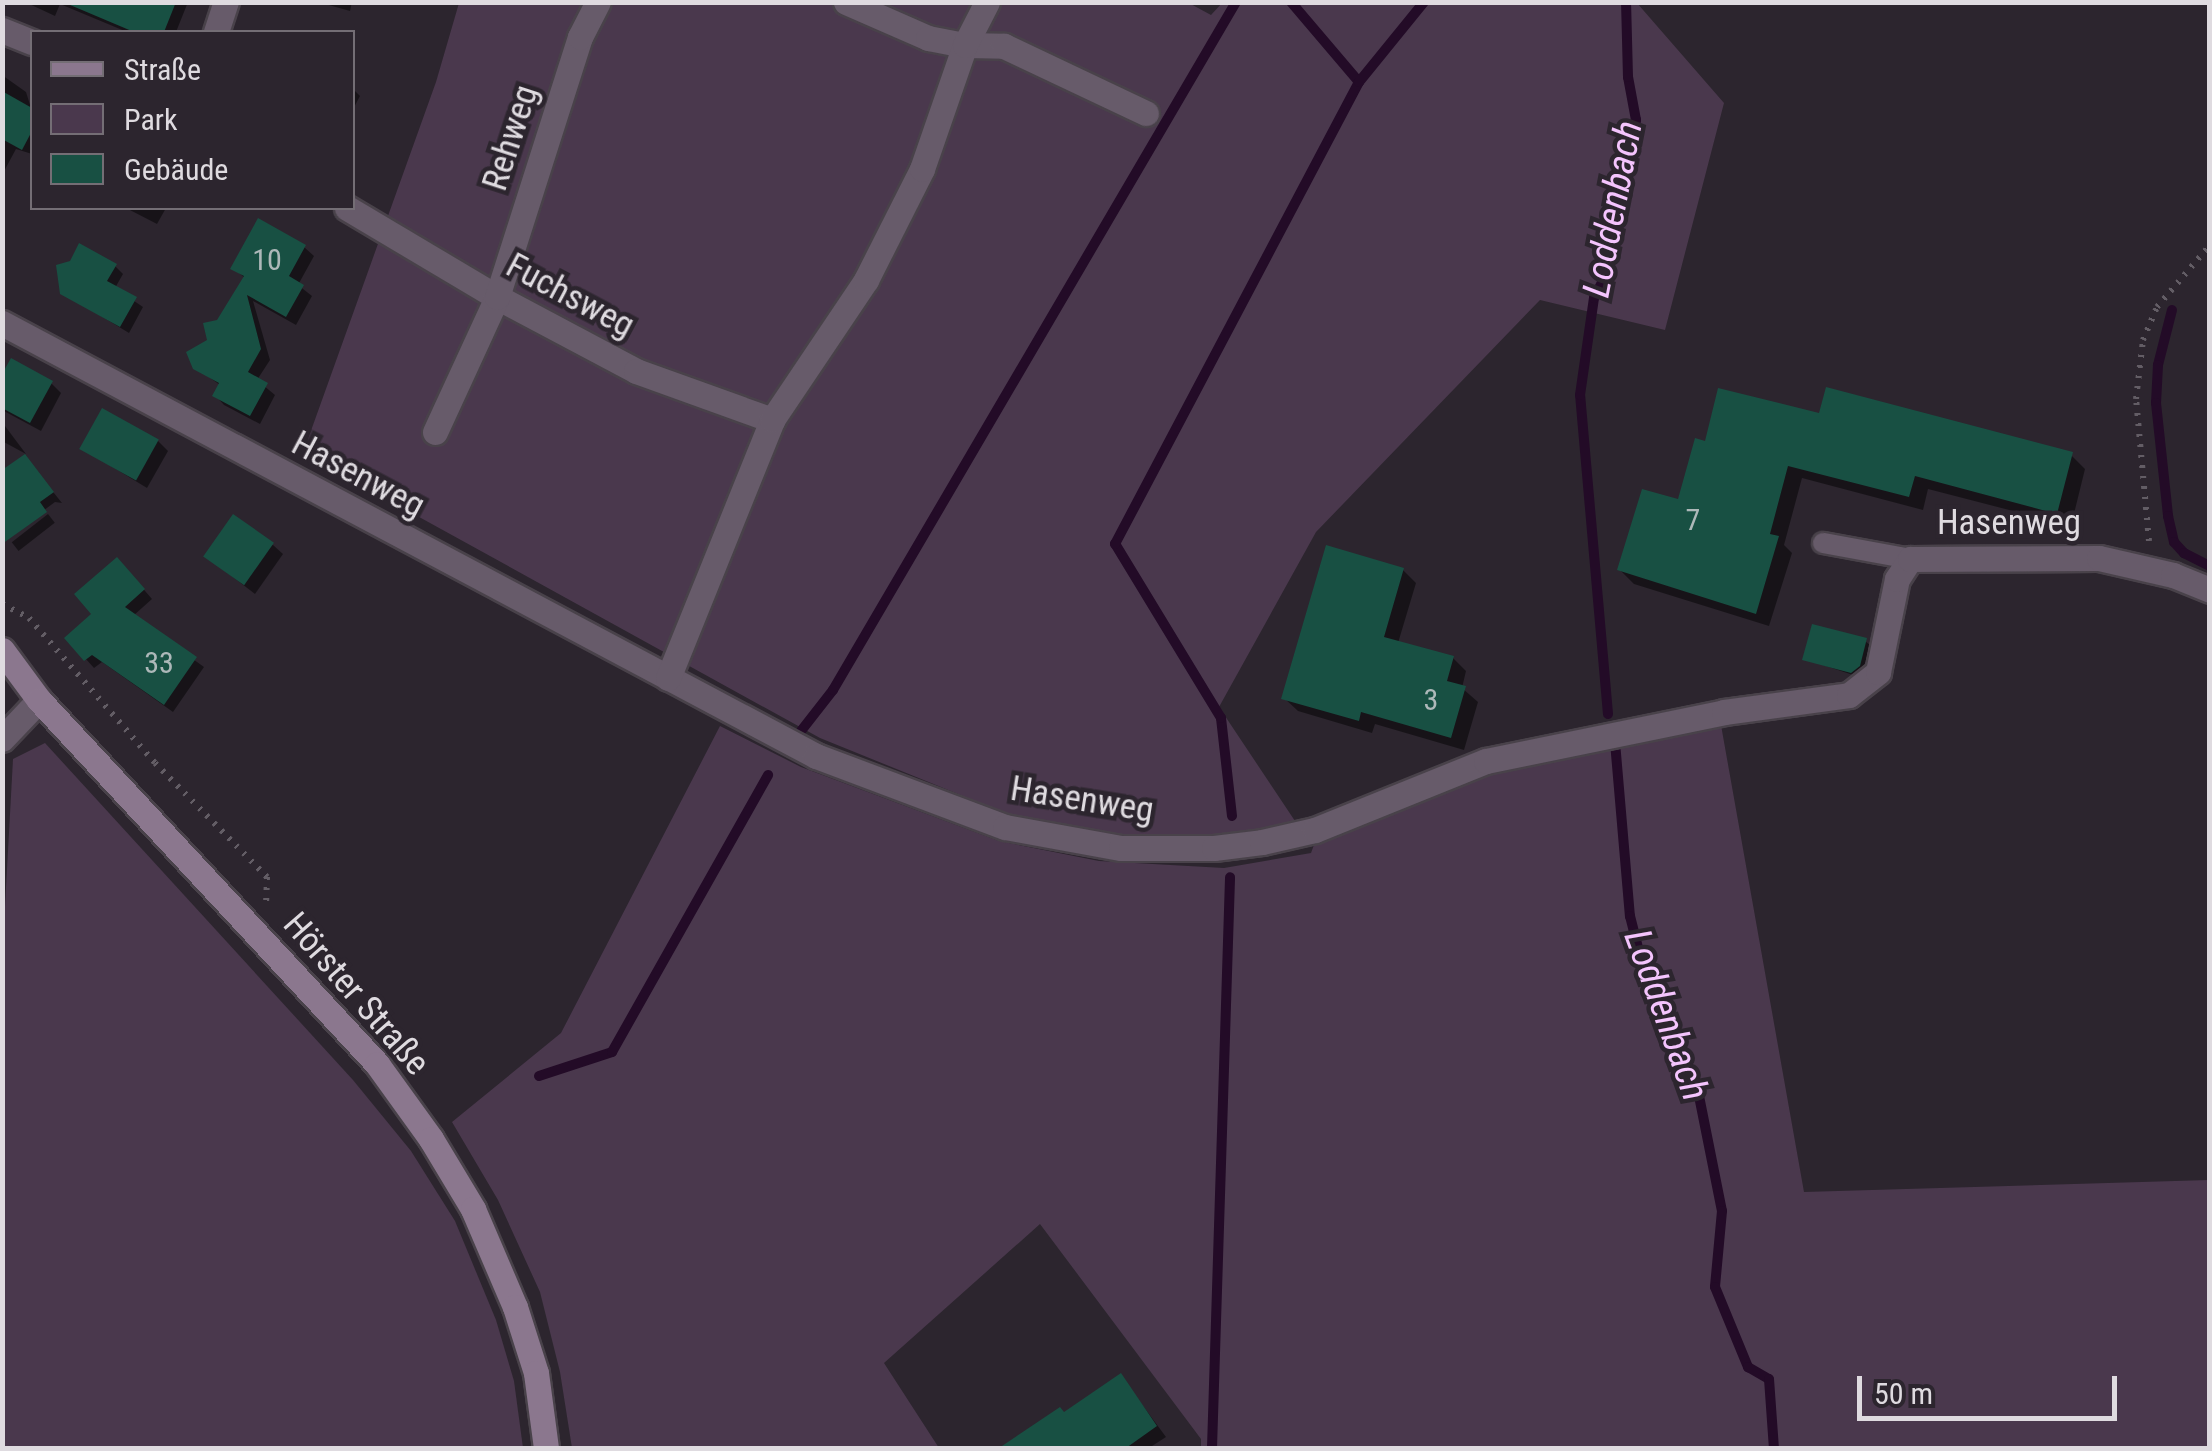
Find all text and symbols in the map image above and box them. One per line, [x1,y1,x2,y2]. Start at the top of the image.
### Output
legend [30,30,355,210]
text: Straße [124,52,201,87]
street label: Rehweg [474,80,548,196]
text: Park [124,102,178,137]
water label: Loddenbach [1574,117,1652,301]
text: Gebäude [124,152,228,187]
house number: 10 [252,242,282,278]
street label: Fuchsweg [499,245,641,347]
street label: Hasenweg [284,423,432,527]
house number: 7 [1686,502,1700,538]
street label: Hasenweg [1937,502,2081,544]
house number: 33 [144,645,174,681]
house number: 3 [1424,682,1438,718]
street label: Hasenweg [1008,768,1156,832]
street label: Hörster Straße [274,904,438,1084]
water label: Loddenbach [1614,923,1718,1107]
scale bar [1862,1356,2122,1418]
text: 50 m [1874,1376,1933,1411]

